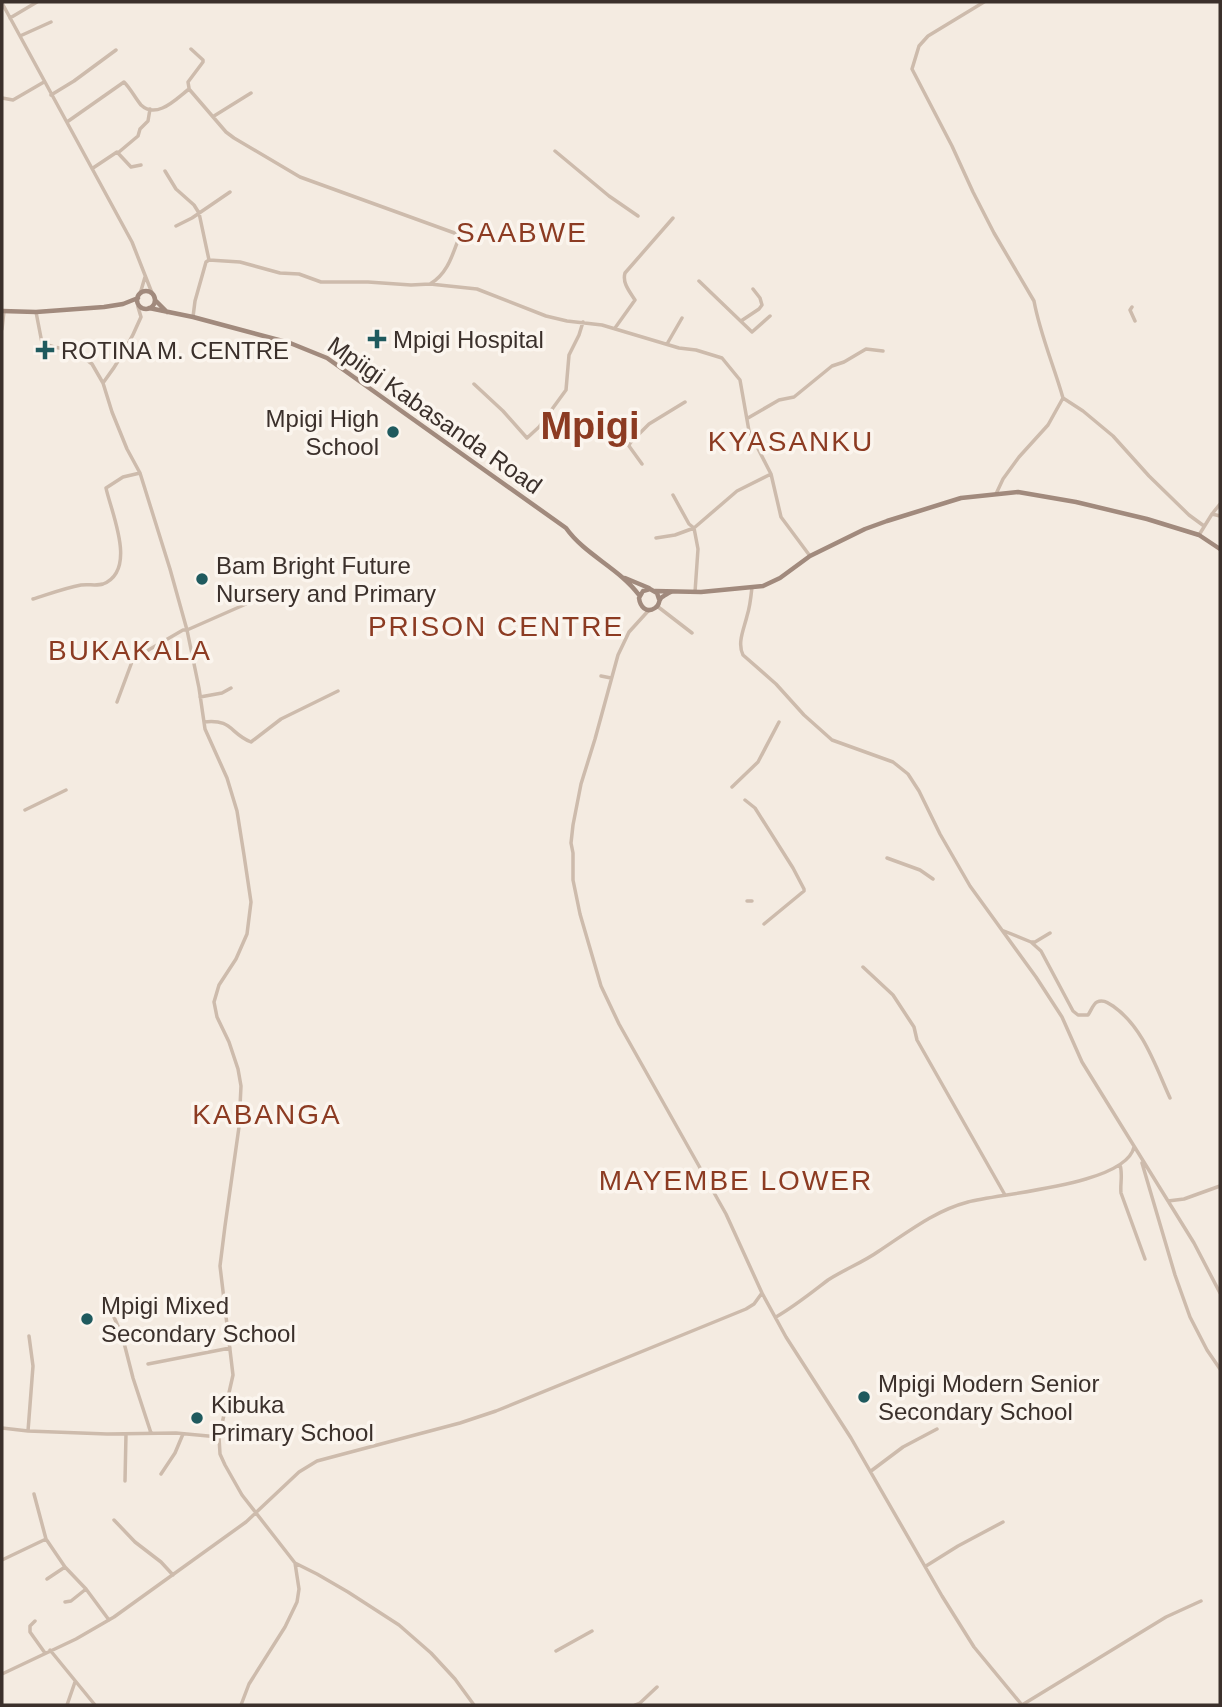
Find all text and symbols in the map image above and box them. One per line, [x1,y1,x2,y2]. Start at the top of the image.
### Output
district label: SAABWE [456,217,588,248]
place label: Mpigi Hospital [393,326,544,353]
marker: Mpigi Hospital [367,329,387,349]
street label: Mpiigi Kabasanda Road [323,331,547,499]
place label: ROTINA M. CENTRE [61,337,289,364]
marker: ROTINA M. CENTRE [35,340,55,360]
place label: Mpigi High School [266,405,379,460]
district label: Mpigi [540,405,640,447]
marker: Mpigi High School [385,424,401,440]
district label: KYASANKU [708,426,874,457]
place label: Bam Bright Future Nursery and Primary [216,552,436,607]
marker: Bam Bright Future Nursery and Primary [194,571,210,587]
district label: PRISON CENTRE [368,611,624,642]
district label: BUKAKALA [48,635,212,666]
district label: KABANGA [192,1099,342,1130]
district label: MAYEMBE LOWER [599,1165,873,1196]
place label: Mpigi Mixed Secondary School [101,1292,296,1347]
marker: Mpigi Mixed Secondary School [79,1311,95,1327]
place label: Mpigi Modern Senior Secondary School [878,1370,1099,1425]
marker: Mpigi Modern Senior Secondary School [856,1389,872,1405]
place label: Kibuka Primary School [211,1391,374,1446]
marker: Kibuka Primary School [189,1410,205,1426]

